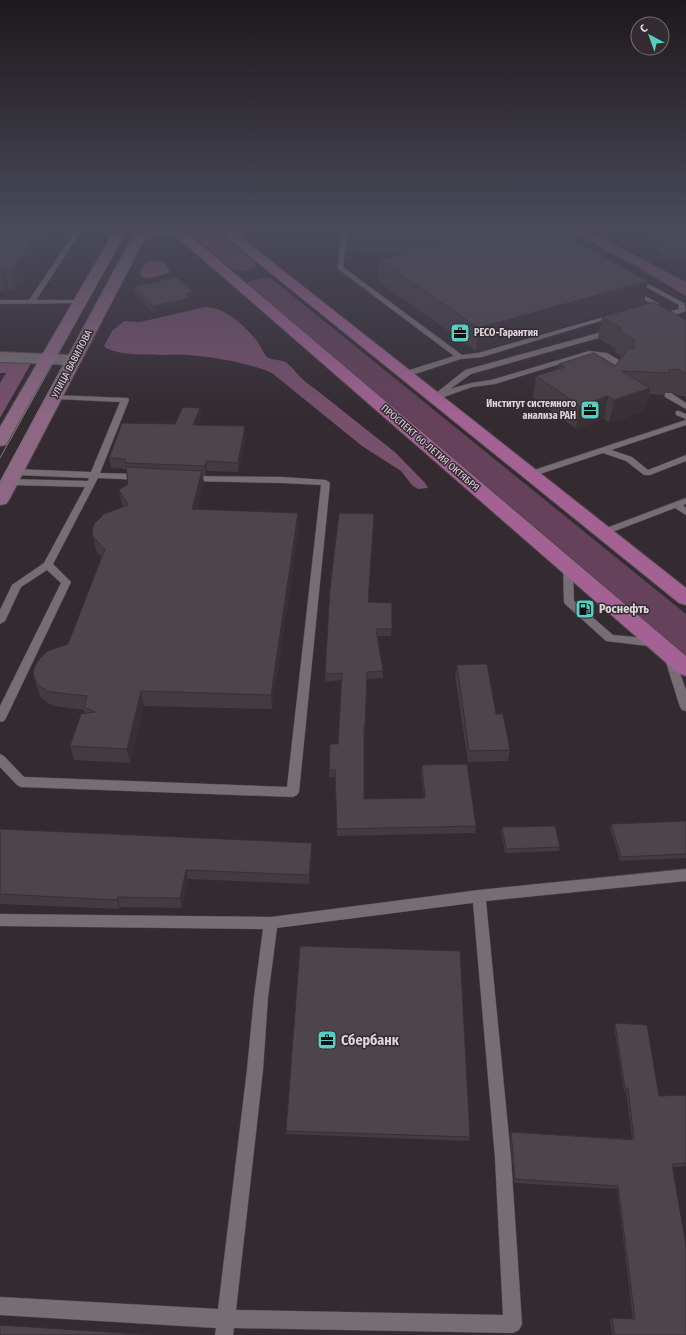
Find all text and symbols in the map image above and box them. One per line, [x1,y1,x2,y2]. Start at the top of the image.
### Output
north arrow [630,16,670,56]
text: С [637,22,650,36]
office icon: РЕСО-Гарантия [449,322,471,344]
street label: УЛИЦА ВАВИЛОВА [49,327,95,401]
place label: РЕСО-Гарантия [474,327,538,339]
place label: Институт системного анализа РАН [486,398,577,422]
office icon: Институт системного анализа РАН [579,399,601,421]
street label: ПРОСПЕКТ 60-ЛЕТИЯ ОКТЯБРЯ [379,402,481,494]
fuel station icon: Роснефть [574,598,596,620]
place label: Роснефть [599,602,649,616]
office icon: Сбербанк [316,1029,338,1051]
place label: Сбербанк [341,1032,400,1049]

